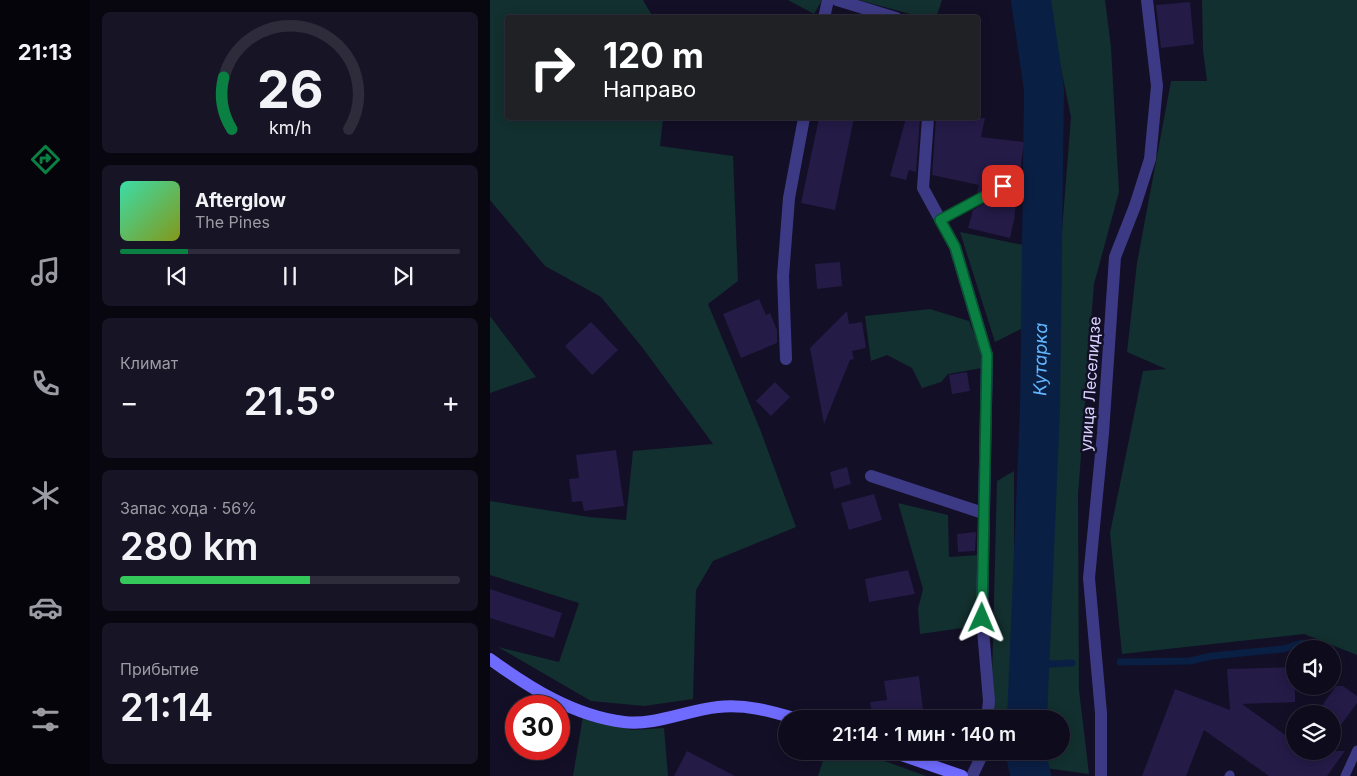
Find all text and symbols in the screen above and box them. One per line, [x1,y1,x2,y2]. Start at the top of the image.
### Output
text: 120 m [603,34,704,76]
icon: right [520,35,585,100]
text: 21:13 [18,39,72,65]
text: 26 [257,58,323,121]
text: Направо [603,76,696,102]
text: km/h [269,117,311,138]
icon: directions [28,142,63,177]
pin [982,165,1024,207]
icon: arrive [989,172,1017,200]
text: Afterglow [195,189,286,212]
text: The Pines [195,212,270,232]
icon: music [28,254,63,289]
icon: previous [163,262,191,290]
icon: pause [276,262,304,290]
icon: next [389,262,417,290]
street label: улица Леселидзе [1075,316,1105,452]
water label: Кутарка [1029,323,1051,396]
text: Климат [120,353,178,373]
icon: phone [28,366,63,401]
text: 21.5° [244,378,336,424]
text: − [120,385,139,419]
text: + [441,385,460,419]
icon: climate [28,478,63,513]
text: Запас хода · 56% [120,498,257,518]
text: 280 km [120,523,259,569]
icon: car [28,590,63,625]
position arrow [955,591,1007,643]
map controls [1286,640,1341,760]
button: sound [1286,640,1341,695]
text: Прибытие [120,659,199,679]
text: 21:14 [120,684,213,730]
speed limit sign: 30 [505,695,570,760]
icon: filters [28,702,63,737]
button: layers [1286,705,1341,760]
text: 21:14 · 1 мин · 140 m [832,723,1016,746]

